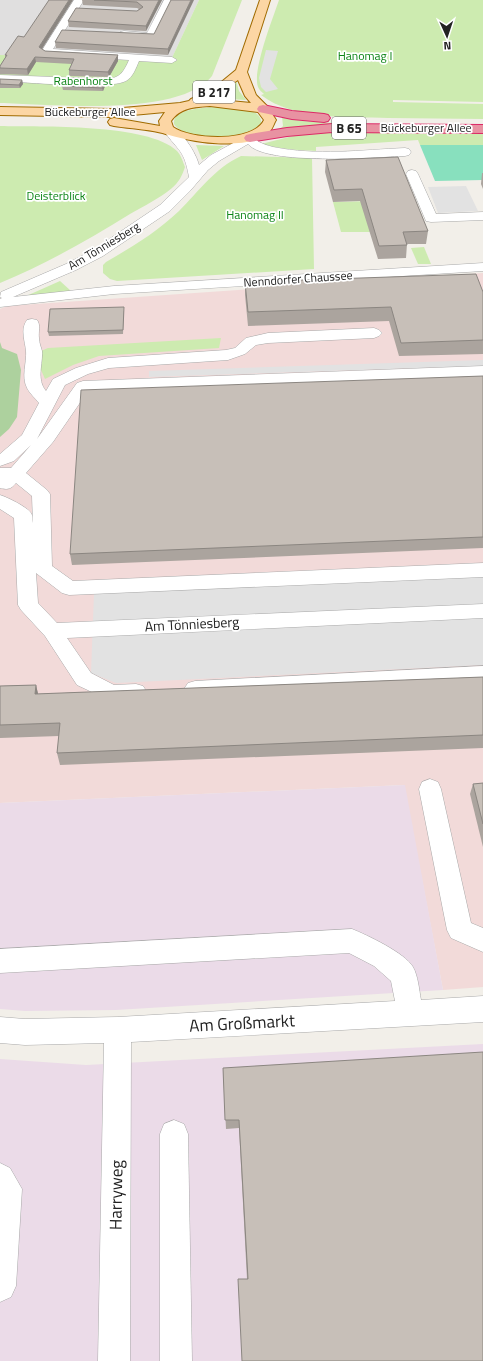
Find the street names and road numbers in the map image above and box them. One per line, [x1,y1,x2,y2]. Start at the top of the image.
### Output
road number: B 217 [193,81,235,103]
street label: Bückeburger Allee [44,102,136,121]
road number: B 65 [332,117,366,139]
street label: Bückeburger Allee [380,118,472,137]
street label: Am Tönniesberg [64,217,143,275]
street label: Nenndorfer Chaussee [243,265,353,292]
street label: Am Tönniesberg [144,611,240,636]
street label: Am Großmarkt [189,1007,295,1039]
street label: Harryweg [102,1159,130,1230]

